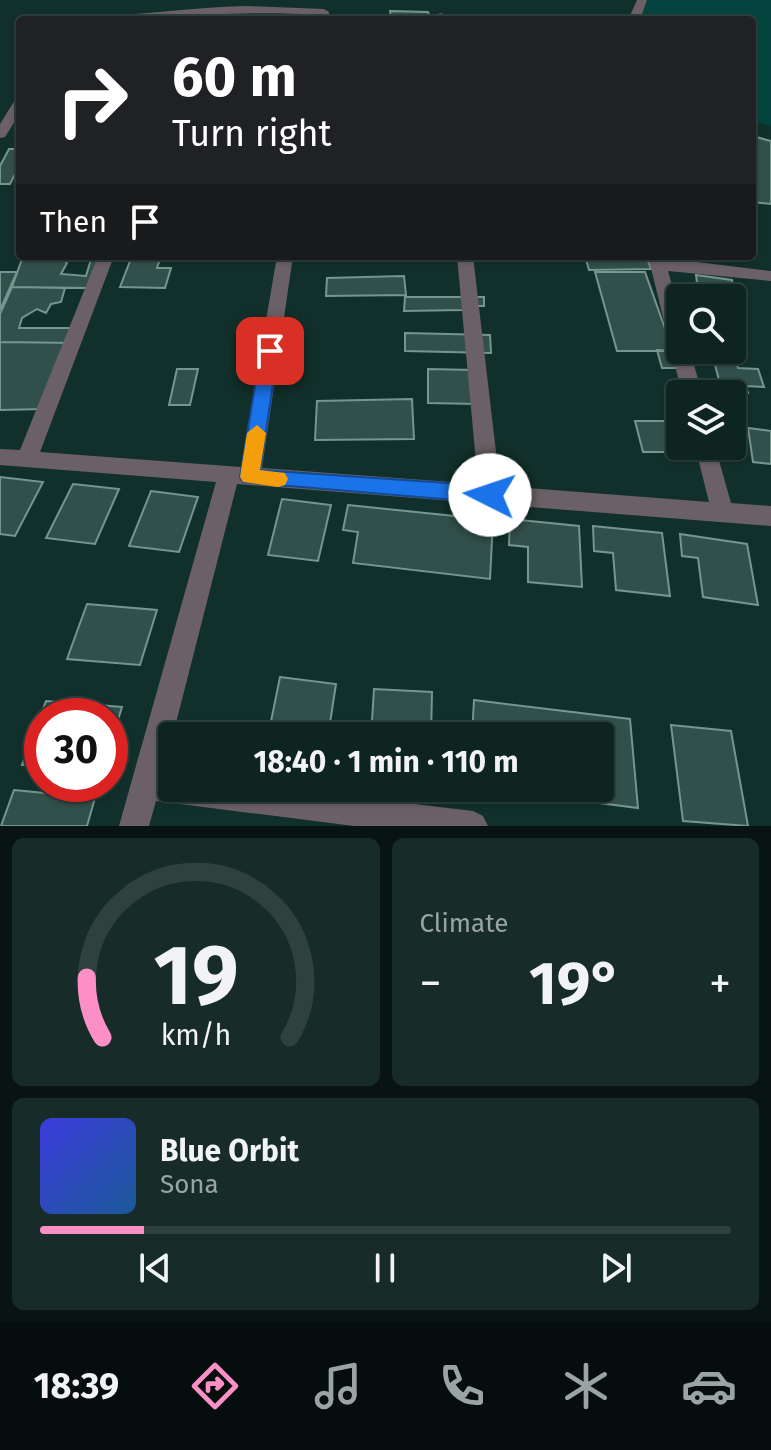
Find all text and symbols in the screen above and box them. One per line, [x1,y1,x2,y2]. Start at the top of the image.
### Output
text: 60 m [172,44,297,111]
icon: right [40,48,144,152]
text: Turn right [172,112,332,156]
icon: arrive [123,200,167,244]
text: Then [40,204,107,240]
map controls [666,284,746,460]
button: search [666,284,746,364]
pin [236,317,304,385]
icon: arrive [248,329,292,373]
button: layers [666,380,746,460]
position arrow [448,453,532,537]
speed limit sign: 30 [24,698,128,802]
text: 18:40 · 1 min · 110 m [253,744,519,780]
text: Climate [420,908,508,939]
text: 19 [153,926,238,1026]
text: 19° [529,948,622,1020]
text: − [420,957,442,1010]
text: + [709,957,731,1010]
text: km/h [160,1018,231,1053]
text: Blue Orbit [160,1133,299,1169]
text: Sona [160,1169,219,1200]
icon: previous [133,1246,177,1290]
icon: pause [363,1246,407,1290]
icon: next [594,1246,638,1290]
icon: directions [187,1358,243,1414]
icon: music [310,1358,366,1414]
icon: phone [434,1358,490,1414]
icon: climate [558,1358,614,1414]
icon: car [681,1358,737,1414]
text: 18:39 [34,1364,119,1408]

